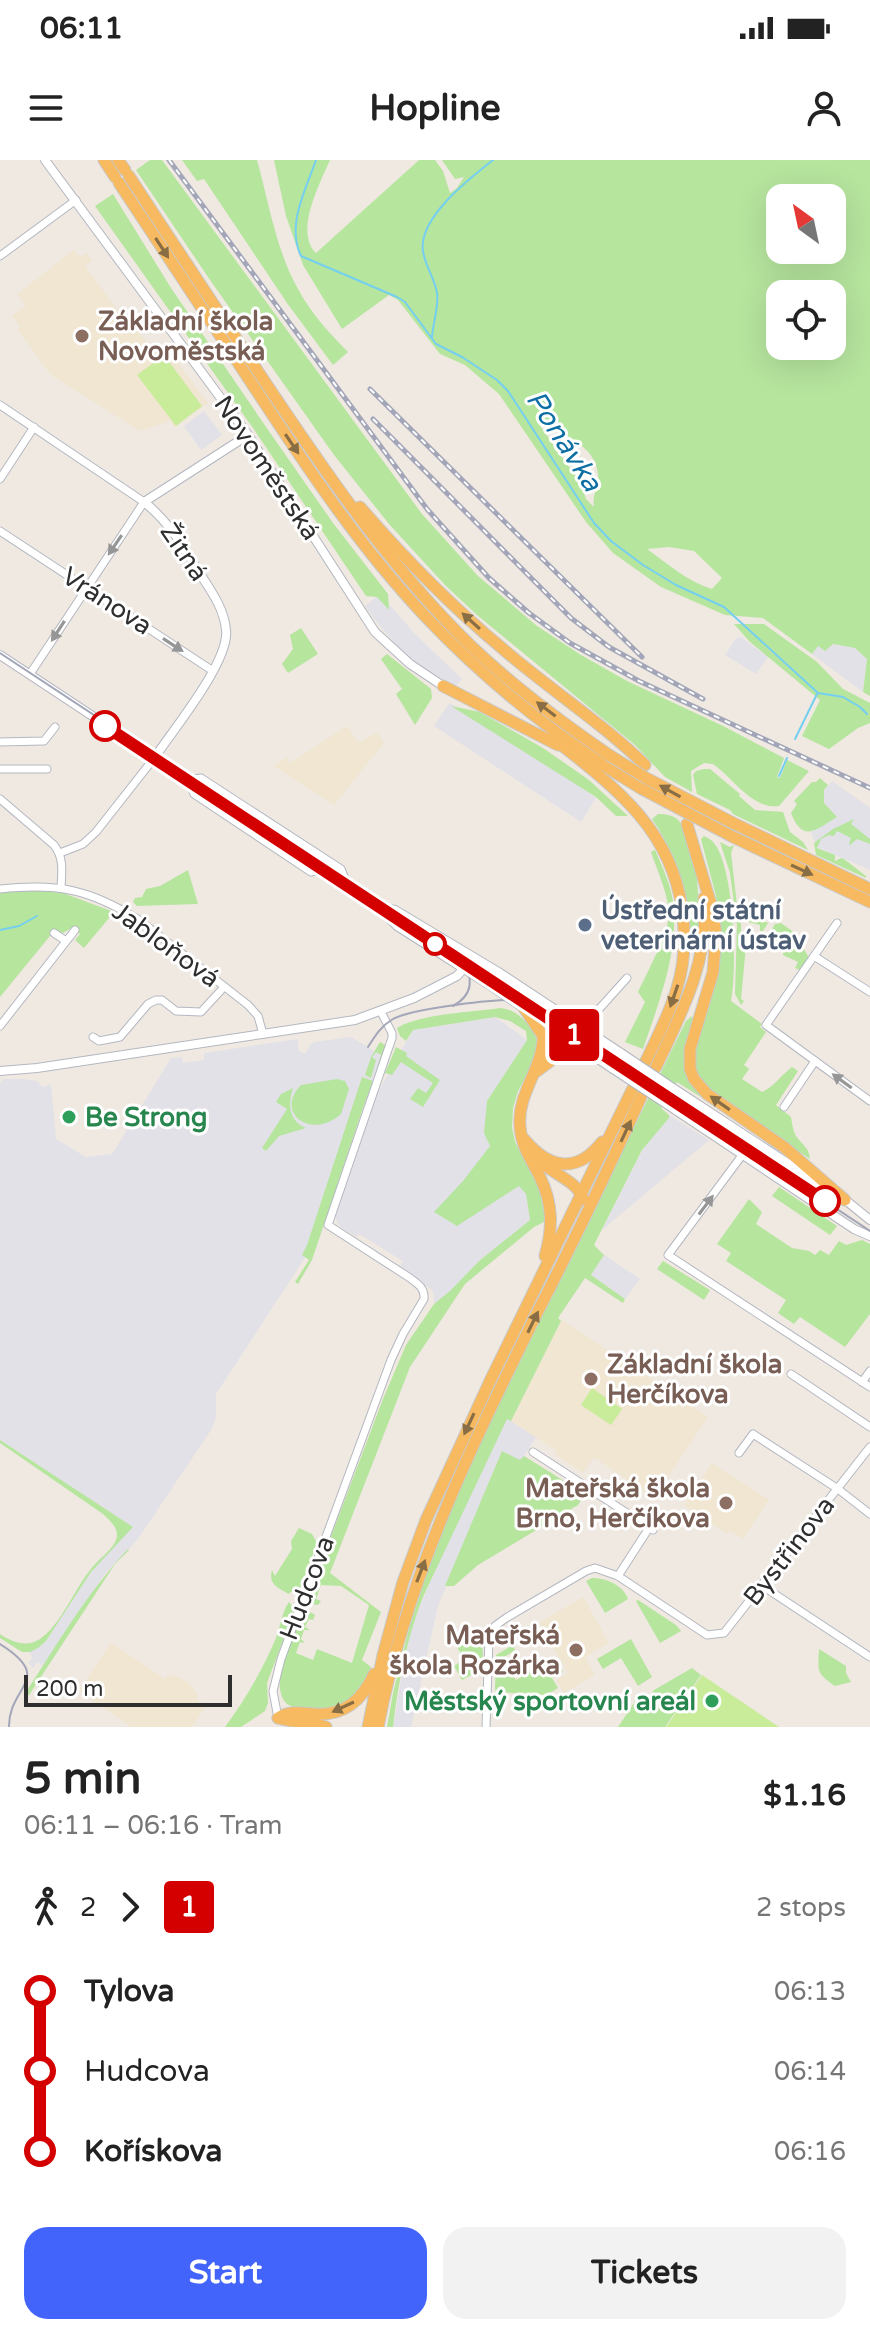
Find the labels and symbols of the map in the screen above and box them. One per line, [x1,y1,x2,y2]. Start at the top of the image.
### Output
north arrow [766,184,846,264]
one-way arrow [154,237,169,259]
place label: Základní škola Novoměstská [98,306,273,367]
marker: Základní škola Novoměstská [73,327,91,345]
water label: Ponávka [519,384,610,499]
street label: Novoměstská [207,390,327,546]
one-way arrow [284,433,299,455]
street label: Žitná [153,517,215,587]
one-way arrow [108,534,123,555]
street label: Vránova [56,560,158,642]
one-way arrow [462,613,482,630]
one-way arrow [51,621,66,642]
one-way arrow [163,637,184,652]
one-way arrow [536,702,556,718]
unlabelled marker [90,711,120,741]
one-way arrow [659,784,681,798]
one-way arrow [790,863,813,877]
place label: Ústřední státní veterinární ústav [601,894,806,956]
street label: Jabloňová [106,896,226,994]
marker: Ústřední státní veterinární ústav [576,916,594,934]
unlabelled marker [424,933,446,955]
one-way arrow [667,985,680,1009]
line badge: 1 [548,1009,600,1061]
one-way arrow [832,1074,853,1089]
one-way arrow [709,1096,730,1111]
place label: Be Strong [85,1102,207,1133]
marker: Be Strong [60,1108,78,1126]
one-way arrow [619,1119,633,1143]
unlabelled marker [810,1186,840,1216]
one-way arrow [698,1194,714,1216]
one-way arrow [526,1310,540,1333]
place label: Základní škola Herčíkova [607,1349,782,1410]
marker: Základní škola Herčíkova [582,1370,600,1388]
one-way arrow [462,1412,476,1436]
place label: Mateřská škola Brno, Herčíkova [516,1473,710,1534]
street label: Bystřinova [737,1490,841,1612]
marker: Mateřská škola Brno, Herčíkova [717,1494,735,1512]
street label: Hudcova [273,1531,341,1645]
one-way arrow [415,1559,428,1583]
place label: Mateřská škola Rozárka [390,1620,560,1681]
marker: Mateřská škola Rozárka [567,1641,585,1659]
scale bar [24,1671,232,1707]
place label: Městský sportovní areál [404,1686,696,1717]
marker: Městský sportovní areál [703,1692,721,1710]
one-way arrow [332,1701,355,1714]

